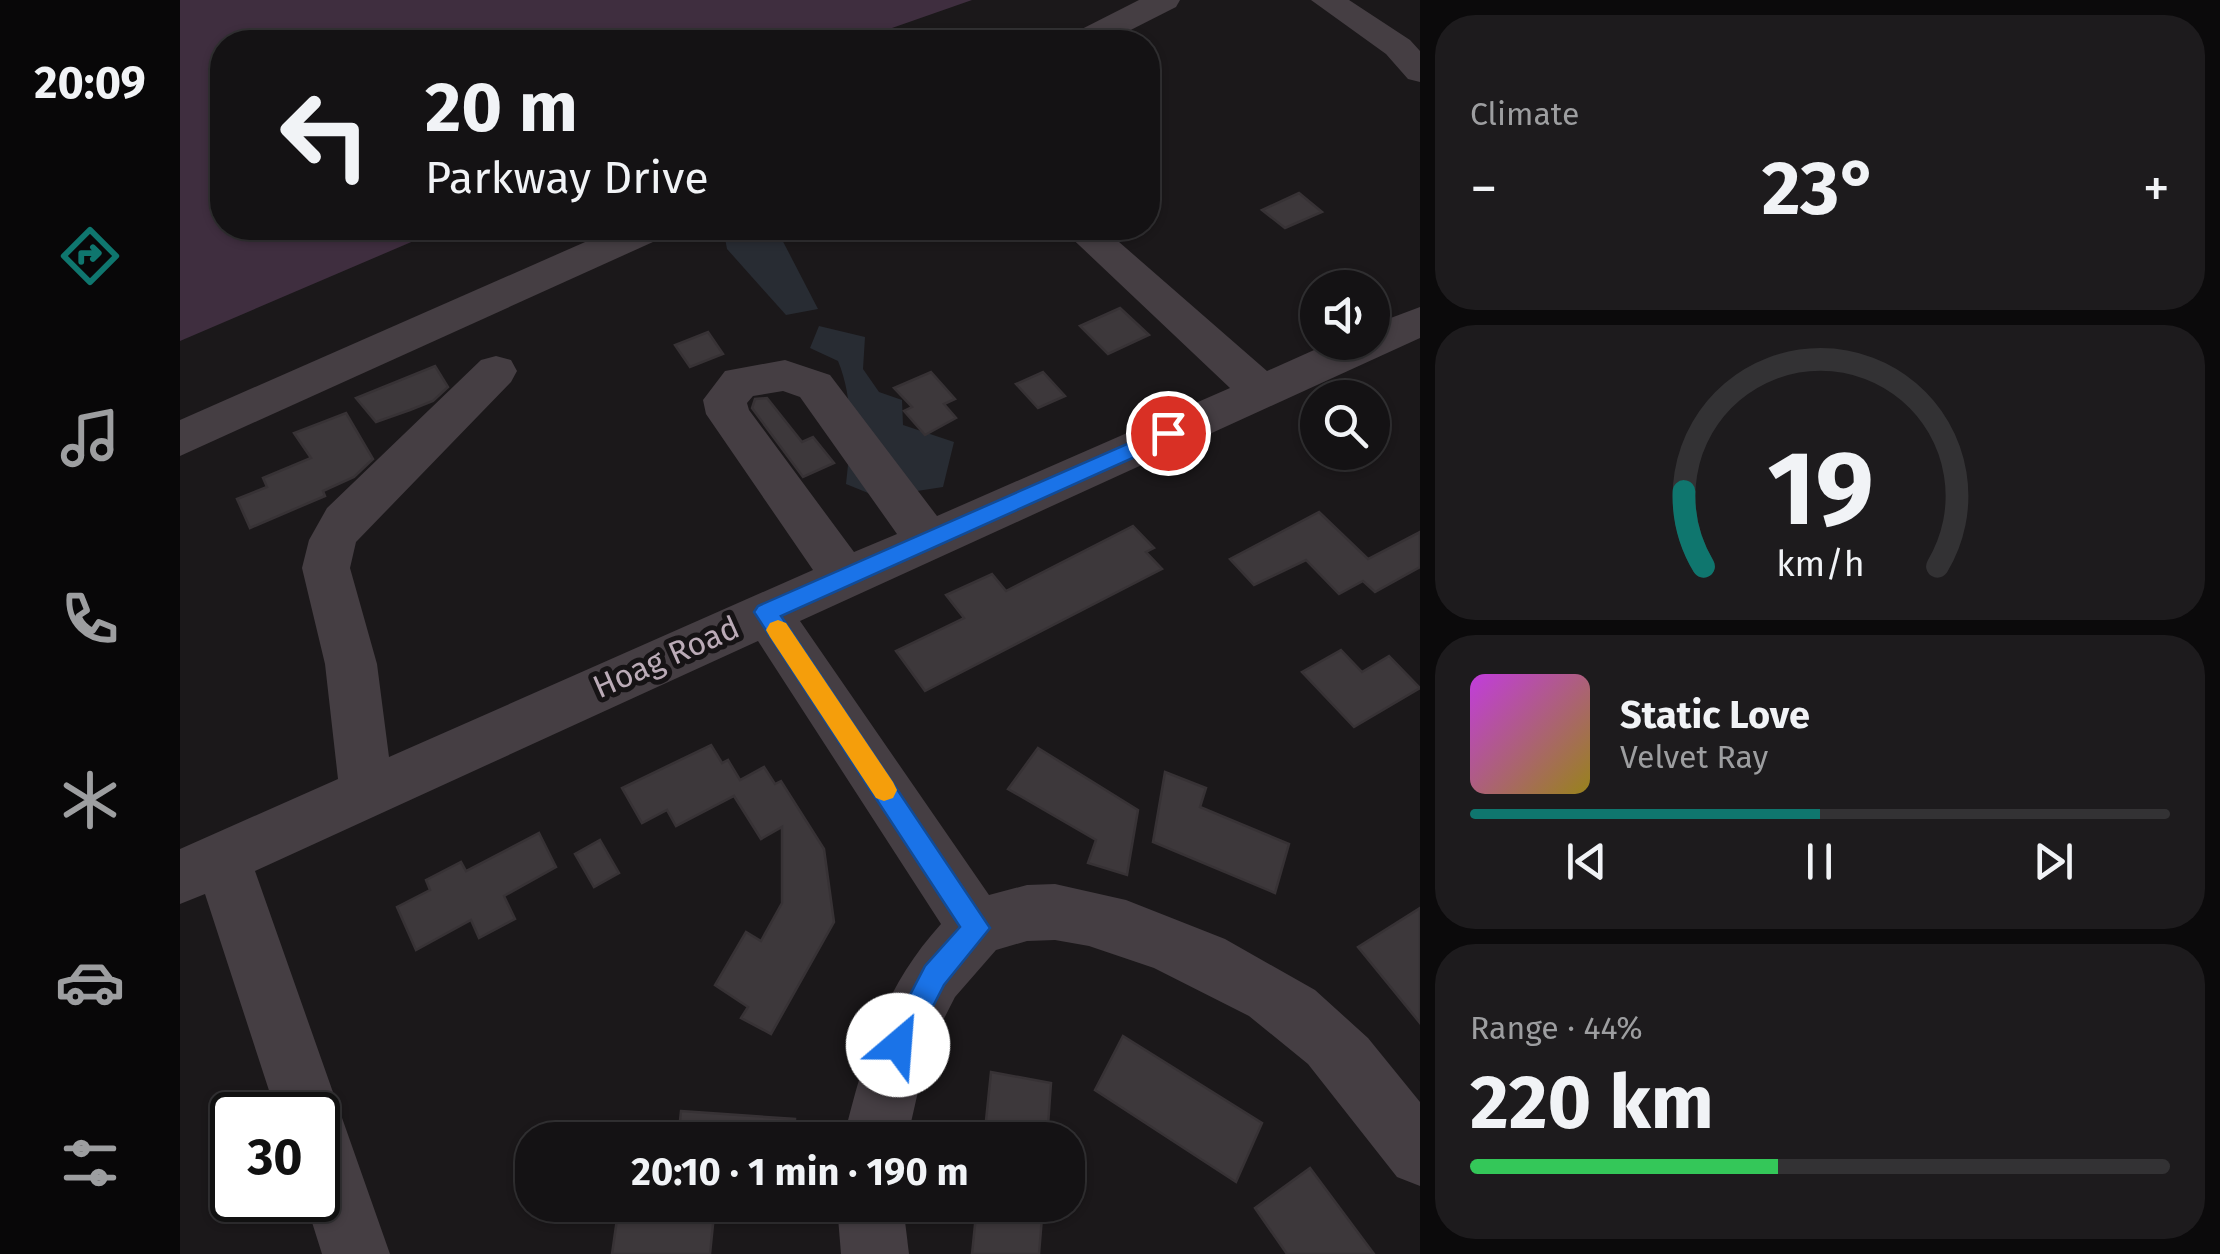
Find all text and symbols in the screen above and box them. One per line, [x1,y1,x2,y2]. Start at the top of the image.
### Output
text: 20:09 [34,56,146,110]
text: 20 m [425,66,578,150]
icon: left [260,70,390,200]
text: Climate [1470,95,1579,133]
text: 23° [1762,144,1878,234]
text: Parkway Drive [425,151,709,205]
text: − [1470,156,1498,222]
text: + [2143,156,2170,222]
icon: directions [55,221,125,291]
map controls [1300,270,1390,470]
button: sound [1300,270,1390,360]
button: search [1300,380,1390,470]
pin [1126,391,1211,476]
icon: music [55,403,125,473]
icon: arrive [1141,406,1196,461]
text: 19 [1767,427,1873,552]
text: km/h [1776,543,1864,585]
icon: phone [55,584,125,654]
street label: Hoag Road [587,608,745,706]
text: Static Love [1620,692,1810,738]
text: Velvet Ray [1620,738,1768,776]
icon: climate [55,765,125,835]
icon: previous [1559,834,1614,889]
icon: pause [1792,834,1847,889]
icon: next [2026,834,2081,889]
icon: car [55,947,125,1017]
position arrow [846,993,950,1097]
text: Range · 44% [1470,1009,1643,1047]
text: 220 km [1470,1058,1714,1148]
speed limit sign: 30 [210,1092,340,1222]
icon: filters [55,1128,125,1198]
text: 20:10 · 1 min · 190 m [631,1149,969,1195]

